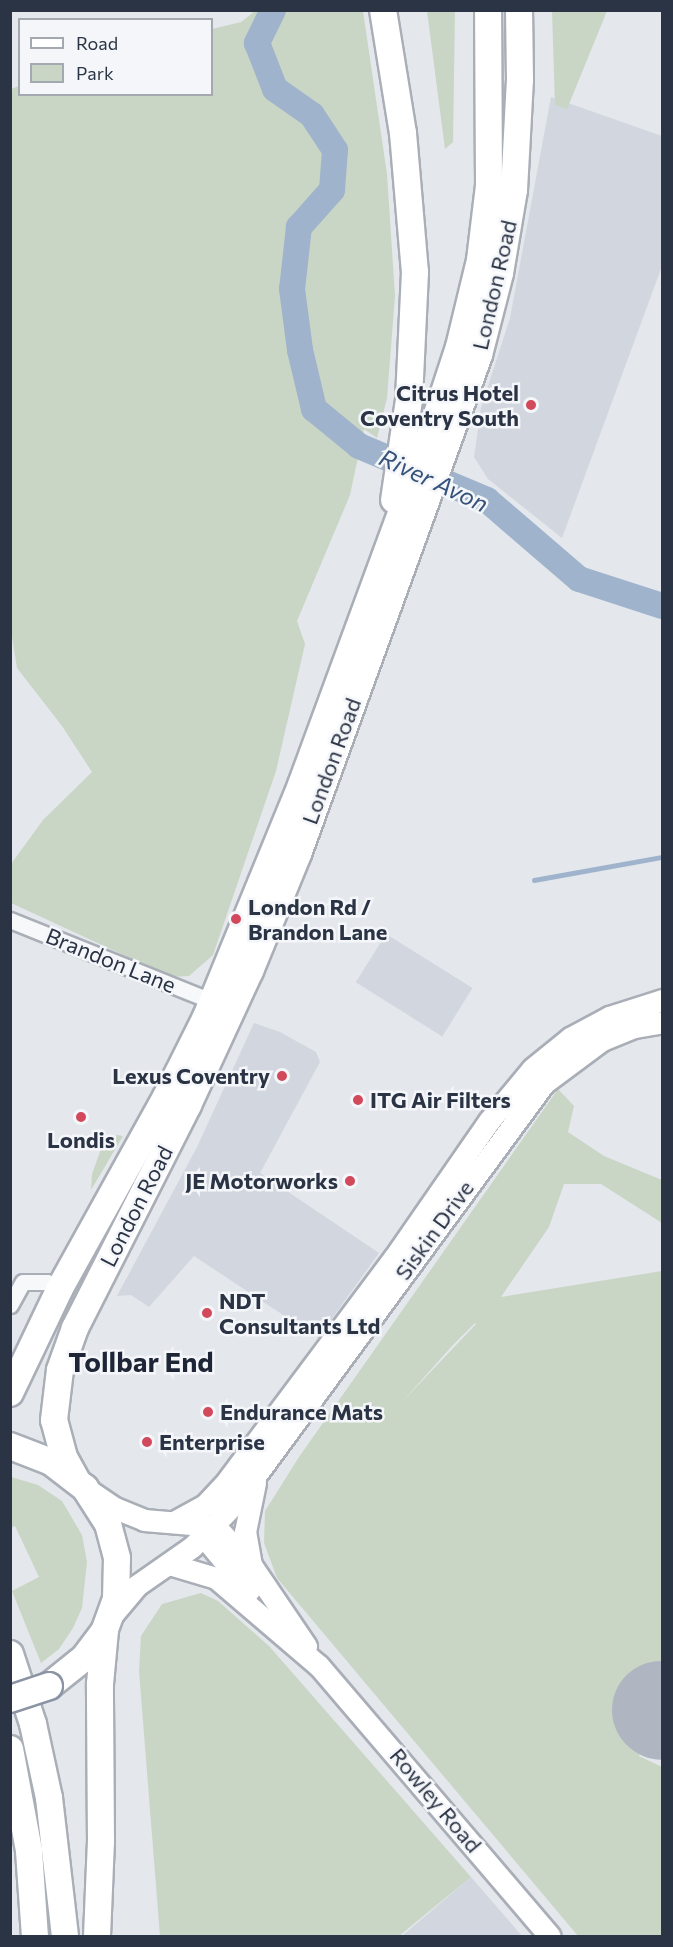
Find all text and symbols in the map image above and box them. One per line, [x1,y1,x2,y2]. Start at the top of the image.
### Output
legend [18,18,213,96]
text: Road [76,32,118,54]
text: Park [76,62,114,84]
street label: London Road [466,218,522,352]
place label: Citrus Hotel Coventry South [360,379,519,430]
marker: Citrus Hotel Coventry South [524,398,538,412]
water label: River Avon [375,442,493,518]
street label: London Road [296,694,366,828]
place label: London Rd / Brandon Lane [248,893,387,944]
marker: London Rd / Brandon Lane [229,912,243,926]
street label: Brandon Lane [42,922,180,998]
place label: Lexus Coventry [112,1063,270,1089]
marker: Lexus Coventry [275,1069,289,1083]
place label: ITG Air Filters [370,1087,511,1113]
marker: ITG Air Filters [351,1093,365,1107]
marker: Londis [74,1110,88,1124]
place label: Londis [47,1127,115,1153]
street label: London Road [94,1141,178,1271]
place label: JE Motorworks [185,1168,338,1194]
marker: JE Motorworks [343,1174,357,1188]
street label: Siskin Drive [389,1175,479,1285]
place label: NDT Consultants Ltd [219,1287,380,1338]
marker: NDT Consultants Ltd [200,1306,214,1320]
district label: Tollbar End [68,1344,214,1378]
place label: Endurance Mats [220,1399,383,1425]
marker: Endurance Mats [201,1405,215,1419]
place label: Enterprise [159,1429,265,1455]
marker: Enterprise [140,1435,154,1449]
street label: Rowley Road [385,1742,487,1858]

